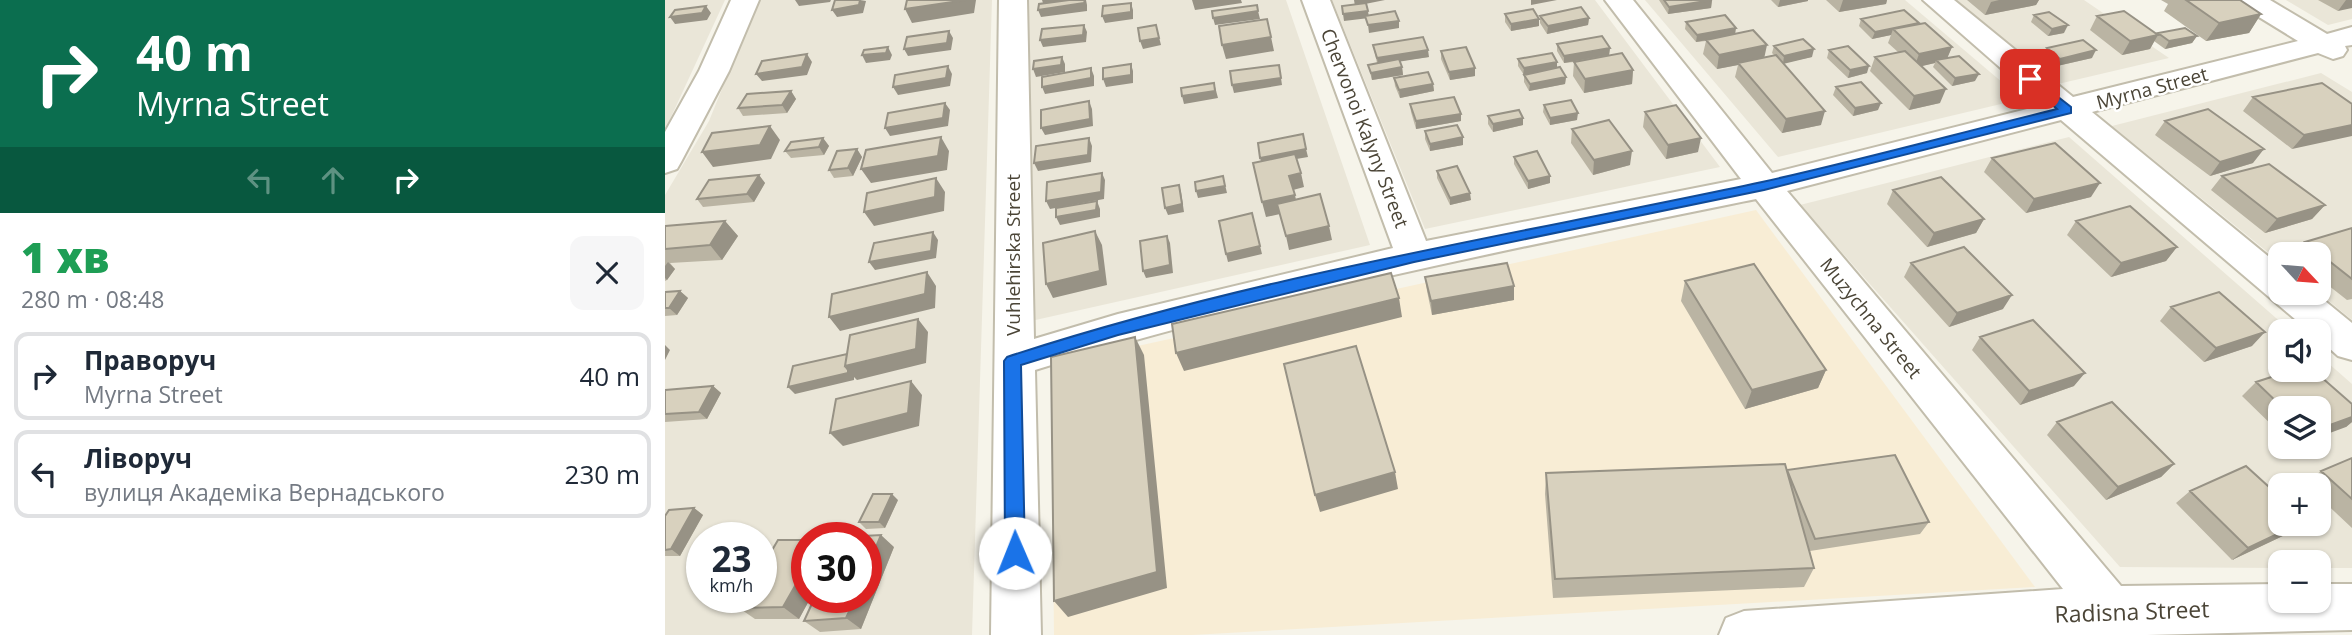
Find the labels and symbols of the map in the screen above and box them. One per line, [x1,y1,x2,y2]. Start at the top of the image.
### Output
street label: Chervonoi Kalyny Street [1315,25,1415,232]
pin [2000,49,2060,109]
street label: Myrna Street [2093,61,2211,115]
street label: Vuhlehirska Street [1000,174,1026,336]
north arrow [2268,242,2331,304]
street label: Muzychna Street [1814,252,1928,384]
position arrow [978,516,1052,590]
speed limit sign: 30 [791,522,882,613]
street label: Radisna Street [2054,592,2210,630]

